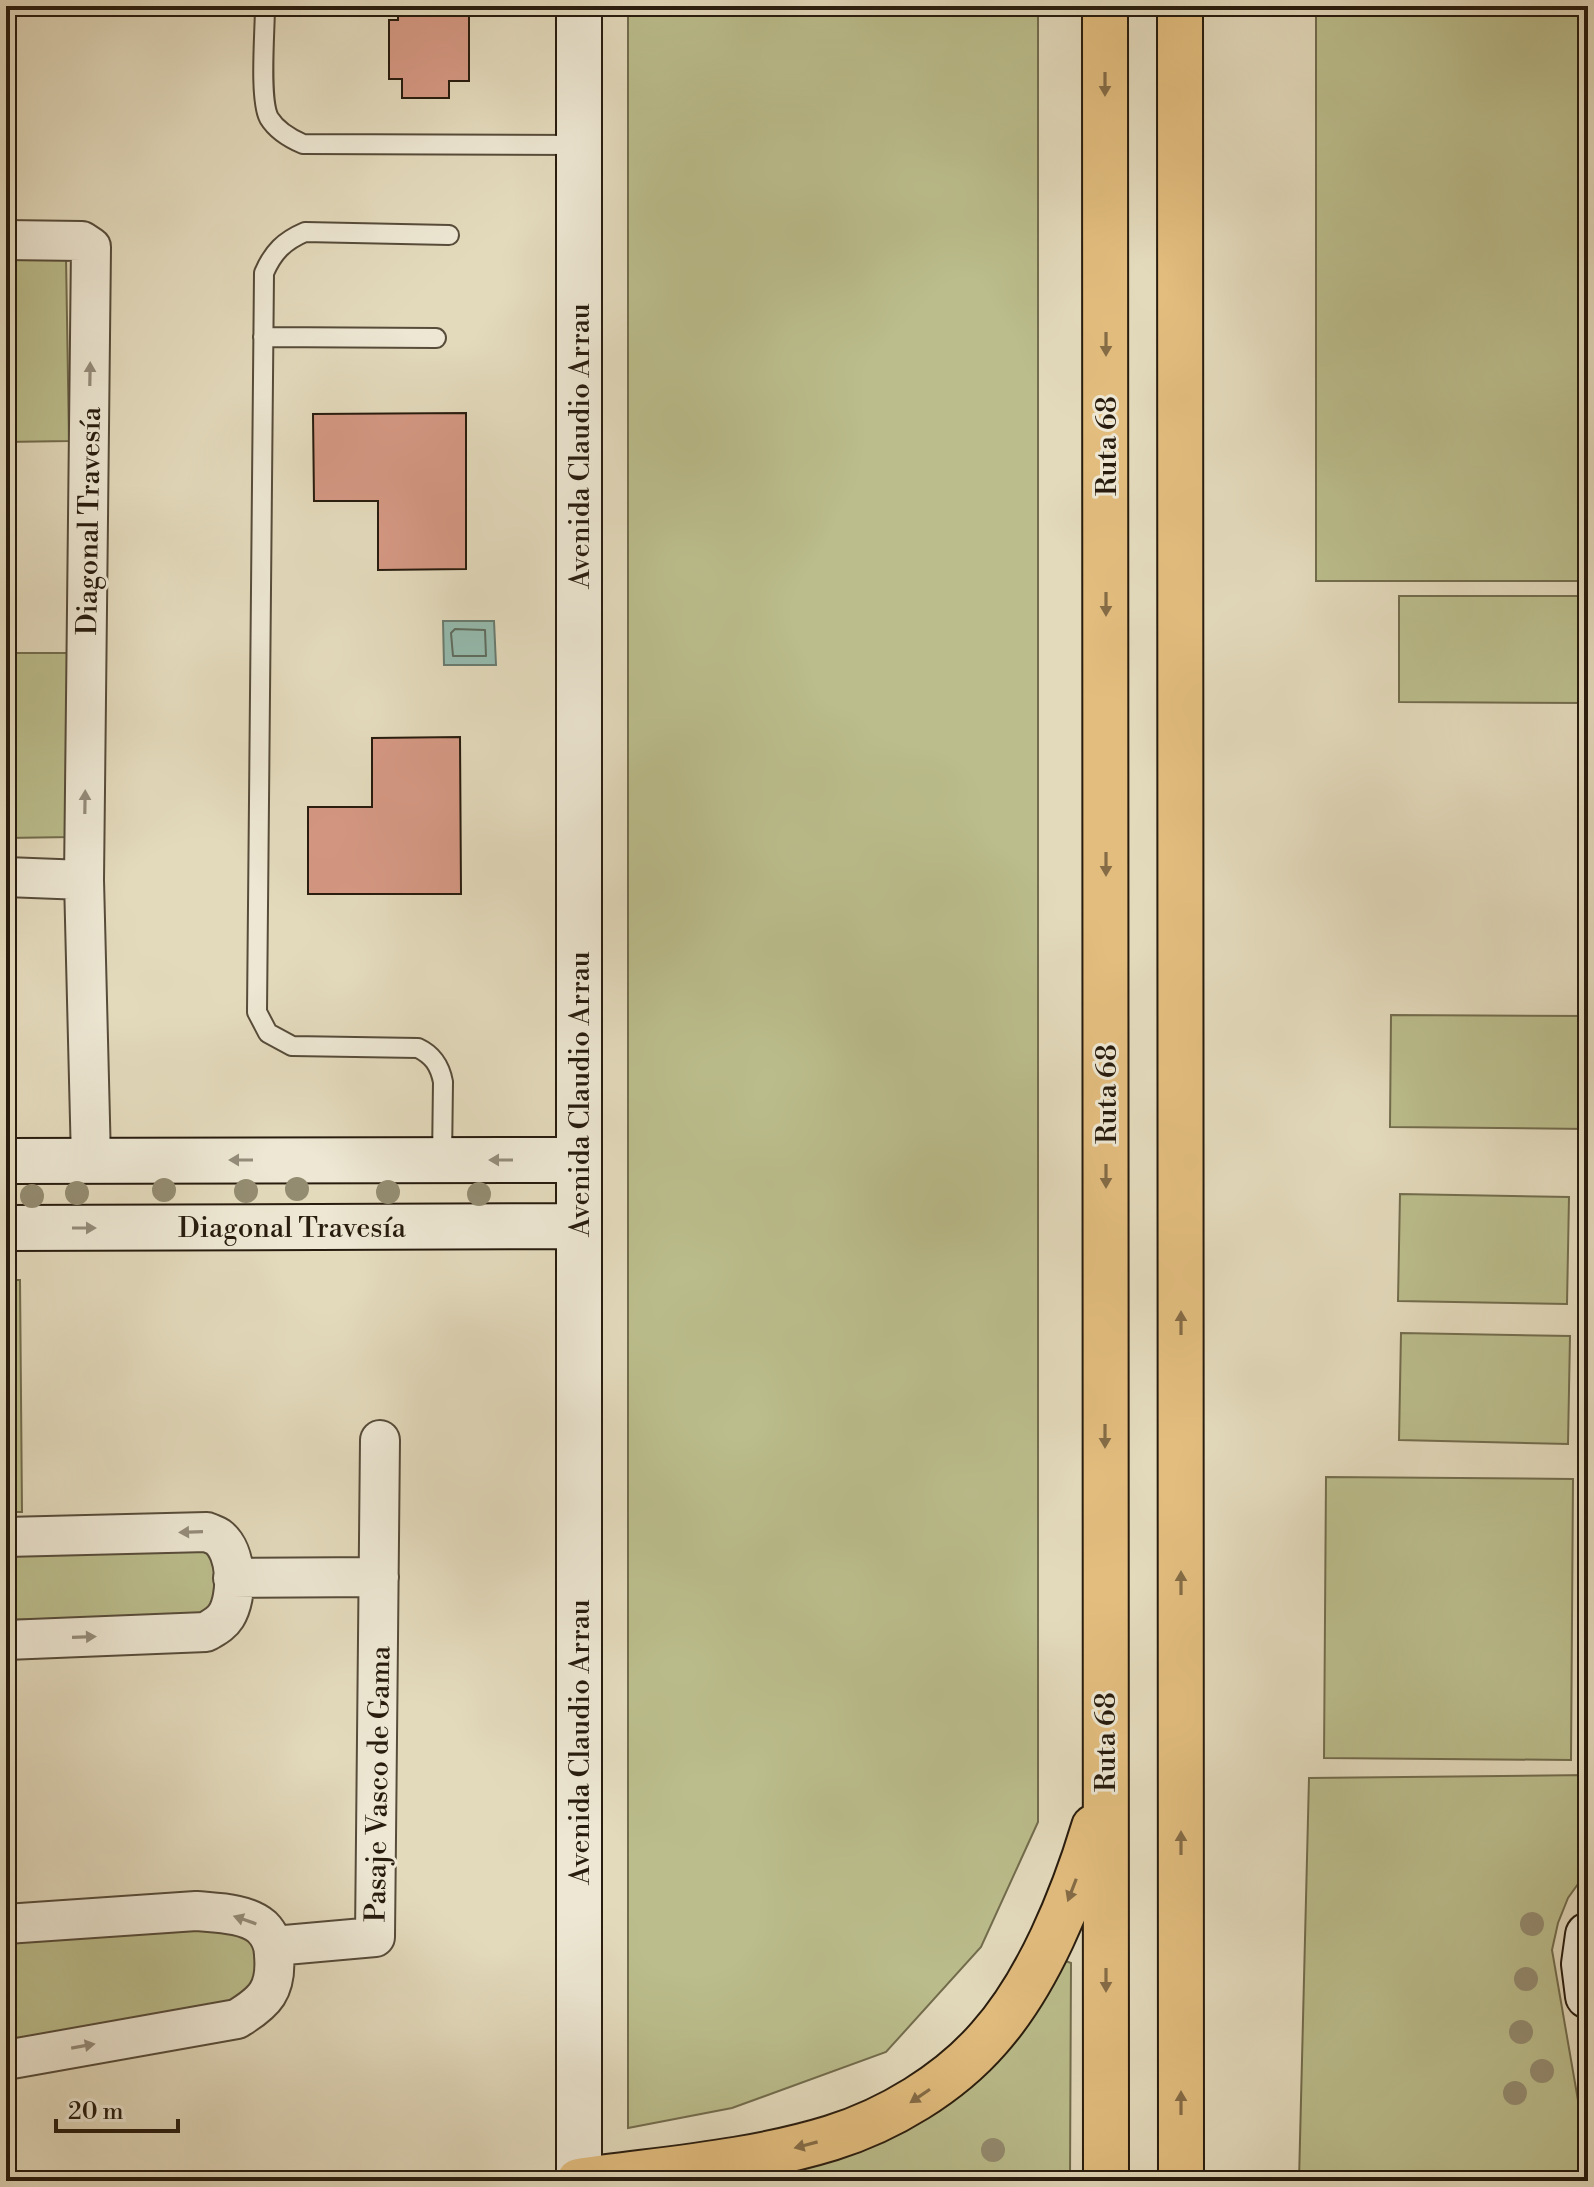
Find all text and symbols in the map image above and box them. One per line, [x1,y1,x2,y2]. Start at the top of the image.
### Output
one-way arrow [1099,72,1111,97]
street label: Avenida Claudio Arrau [563,303,598,590]
one-way arrow [1100,332,1112,357]
one-way arrow [84,361,96,386]
street label: Ruta 68 [1090,396,1125,496]
street label: Diagonal Travesía [70,406,109,635]
one-way arrow [1100,592,1112,617]
one-way arrow [79,789,91,814]
one-way arrow [1100,852,1112,877]
street label: Avenida Claudio Arrau [563,951,598,1238]
street label: Ruta 68 [1090,1044,1125,1144]
one-way arrow [228,1154,253,1166]
one-way arrow [488,1154,513,1166]
one-way arrow [1100,1164,1112,1189]
street label: Diagonal Travesía [178,1211,407,1246]
one-way arrow [72,1222,97,1234]
one-way arrow [1175,1310,1187,1335]
one-way arrow [1099,1424,1111,1449]
one-way arrow [178,1526,203,1538]
one-way arrow [1175,1570,1187,1595]
street label: Avenida Claudio Arrau [563,1599,598,1886]
one-way arrow [72,1630,97,1643]
street label: Pasaje Vasco de Gama [359,1645,398,1922]
street label: Ruta 68 [1089,1692,1124,1792]
one-way arrow [1175,1830,1187,1855]
one-way arrow [1065,1878,1078,1902]
one-way arrow [232,1913,256,1925]
one-way arrow [1100,1968,1112,1993]
one-way arrow [71,2040,96,2052]
scale bar [56,2083,178,2133]
one-way arrow [909,2088,931,2102]
one-way arrow [1175,2090,1187,2115]
text: 20 m [68,2097,124,2127]
one-way arrow [793,2139,817,2152]

